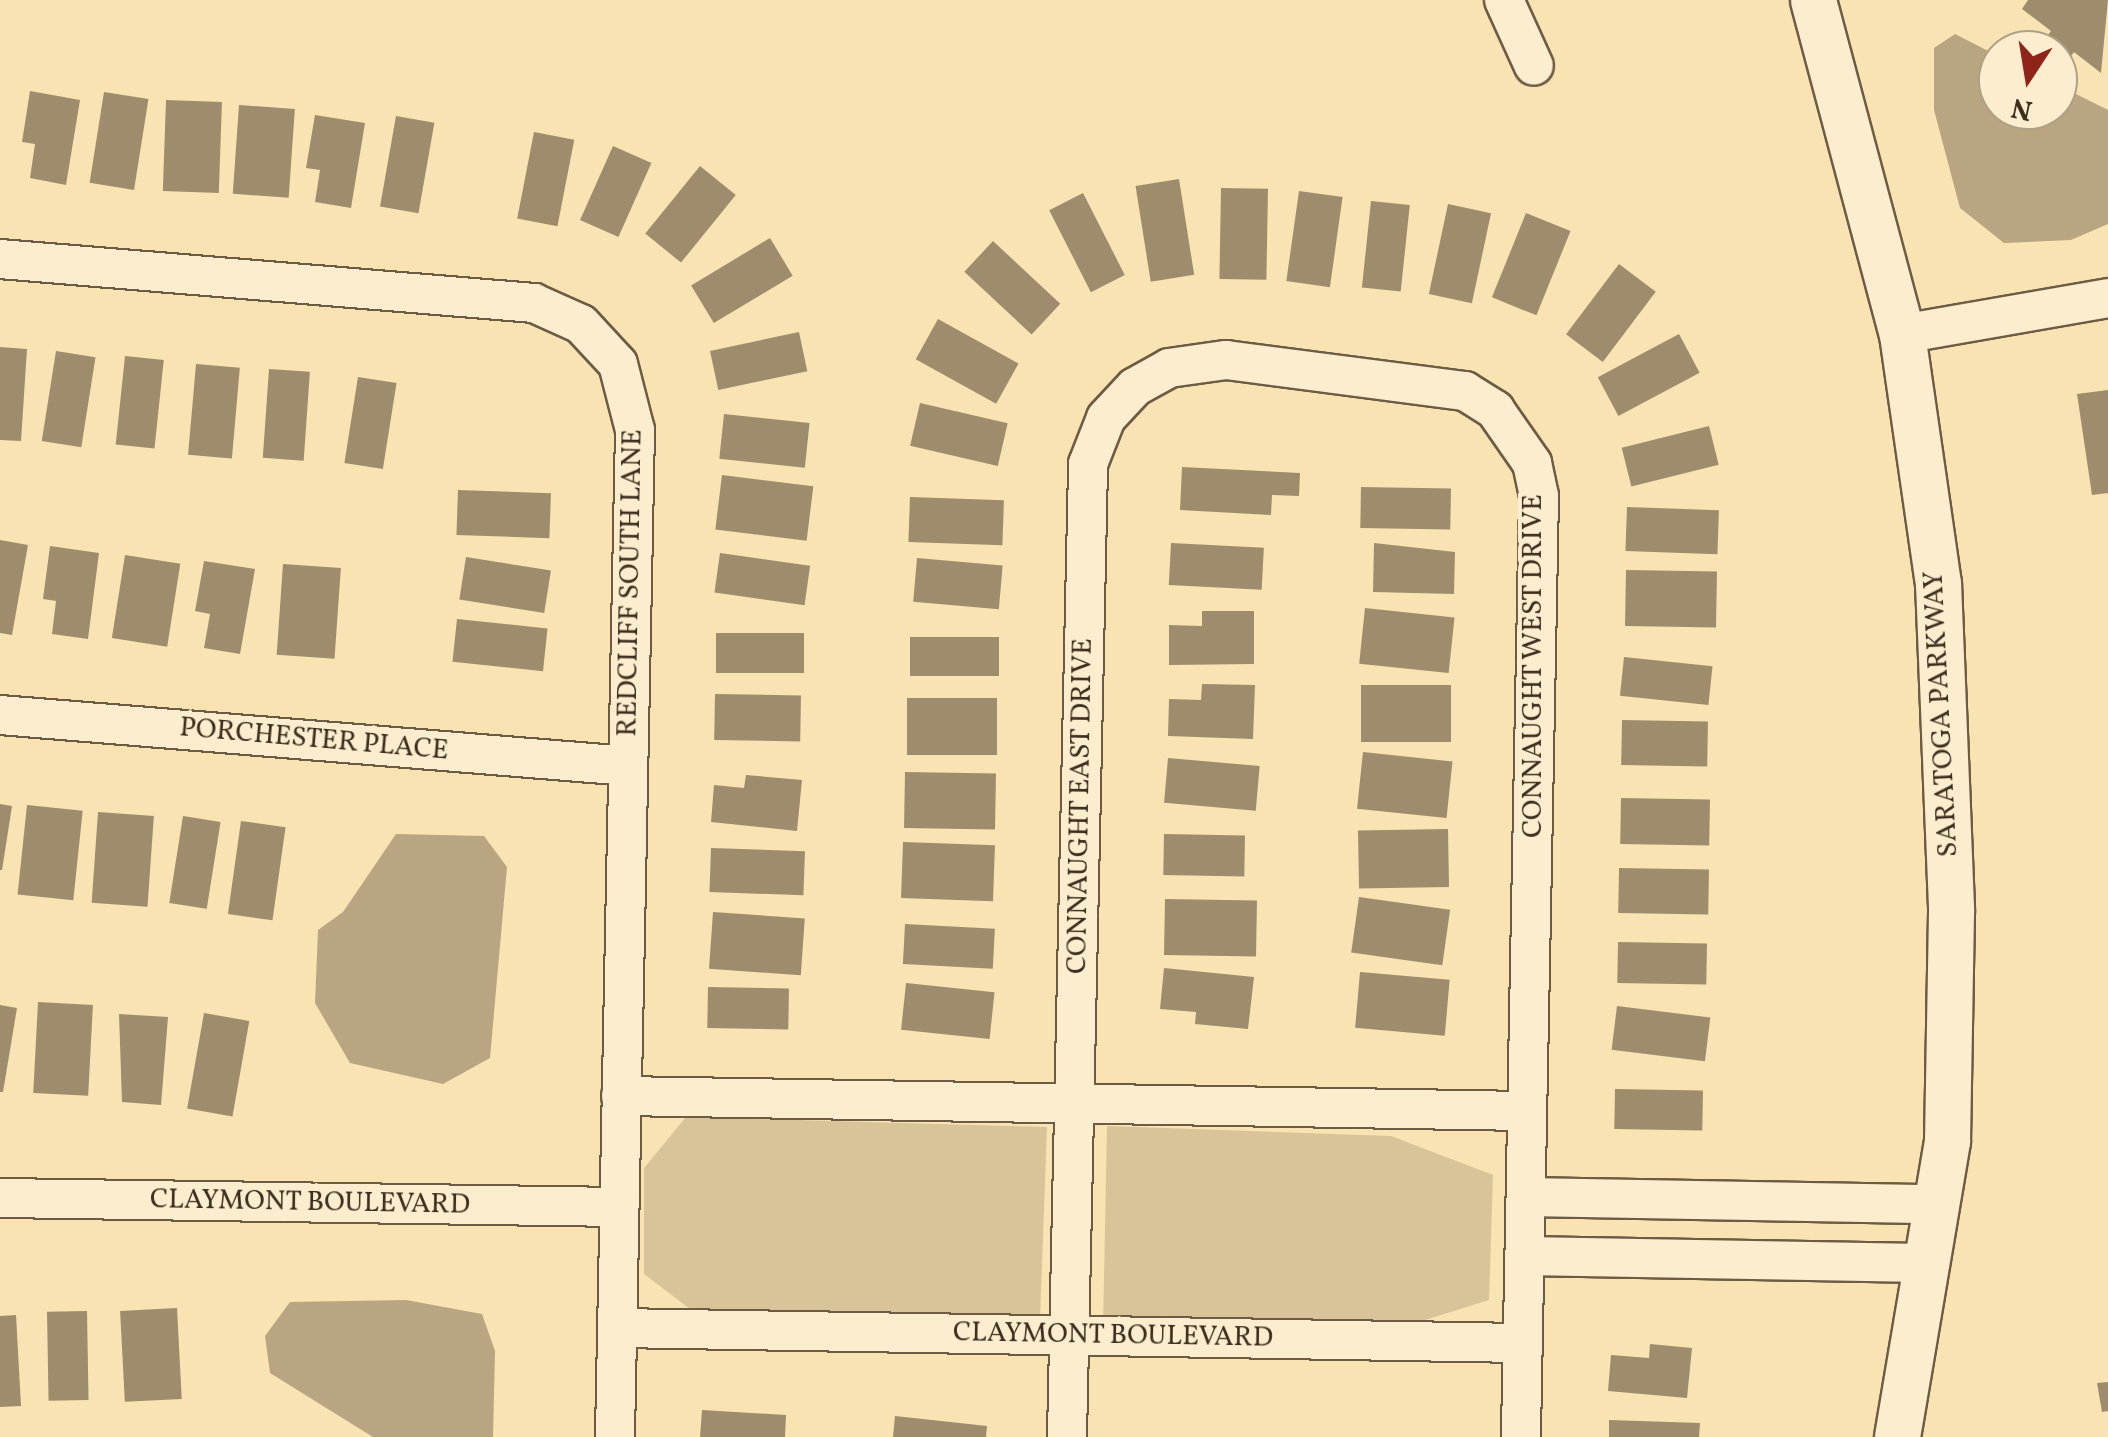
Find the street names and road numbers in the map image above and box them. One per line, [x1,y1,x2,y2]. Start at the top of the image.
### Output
street label: REDCLIFF SOUTH LANE [612,429,650,737]
street label: CONNAUGHT WEST DRIVE [1517,493,1551,839]
street label: SARATOGA PARKWAY [1918,570,1966,858]
street label: CONNAUGHT EAST DRIVE [1061,637,1101,975]
street label: PORCHESTER PLACE [178,712,450,768]
street label: CLAYMONT BOULEVARD [149,1183,471,1223]
street label: CLAYMONT BOULEVARD [952,1316,1274,1356]

